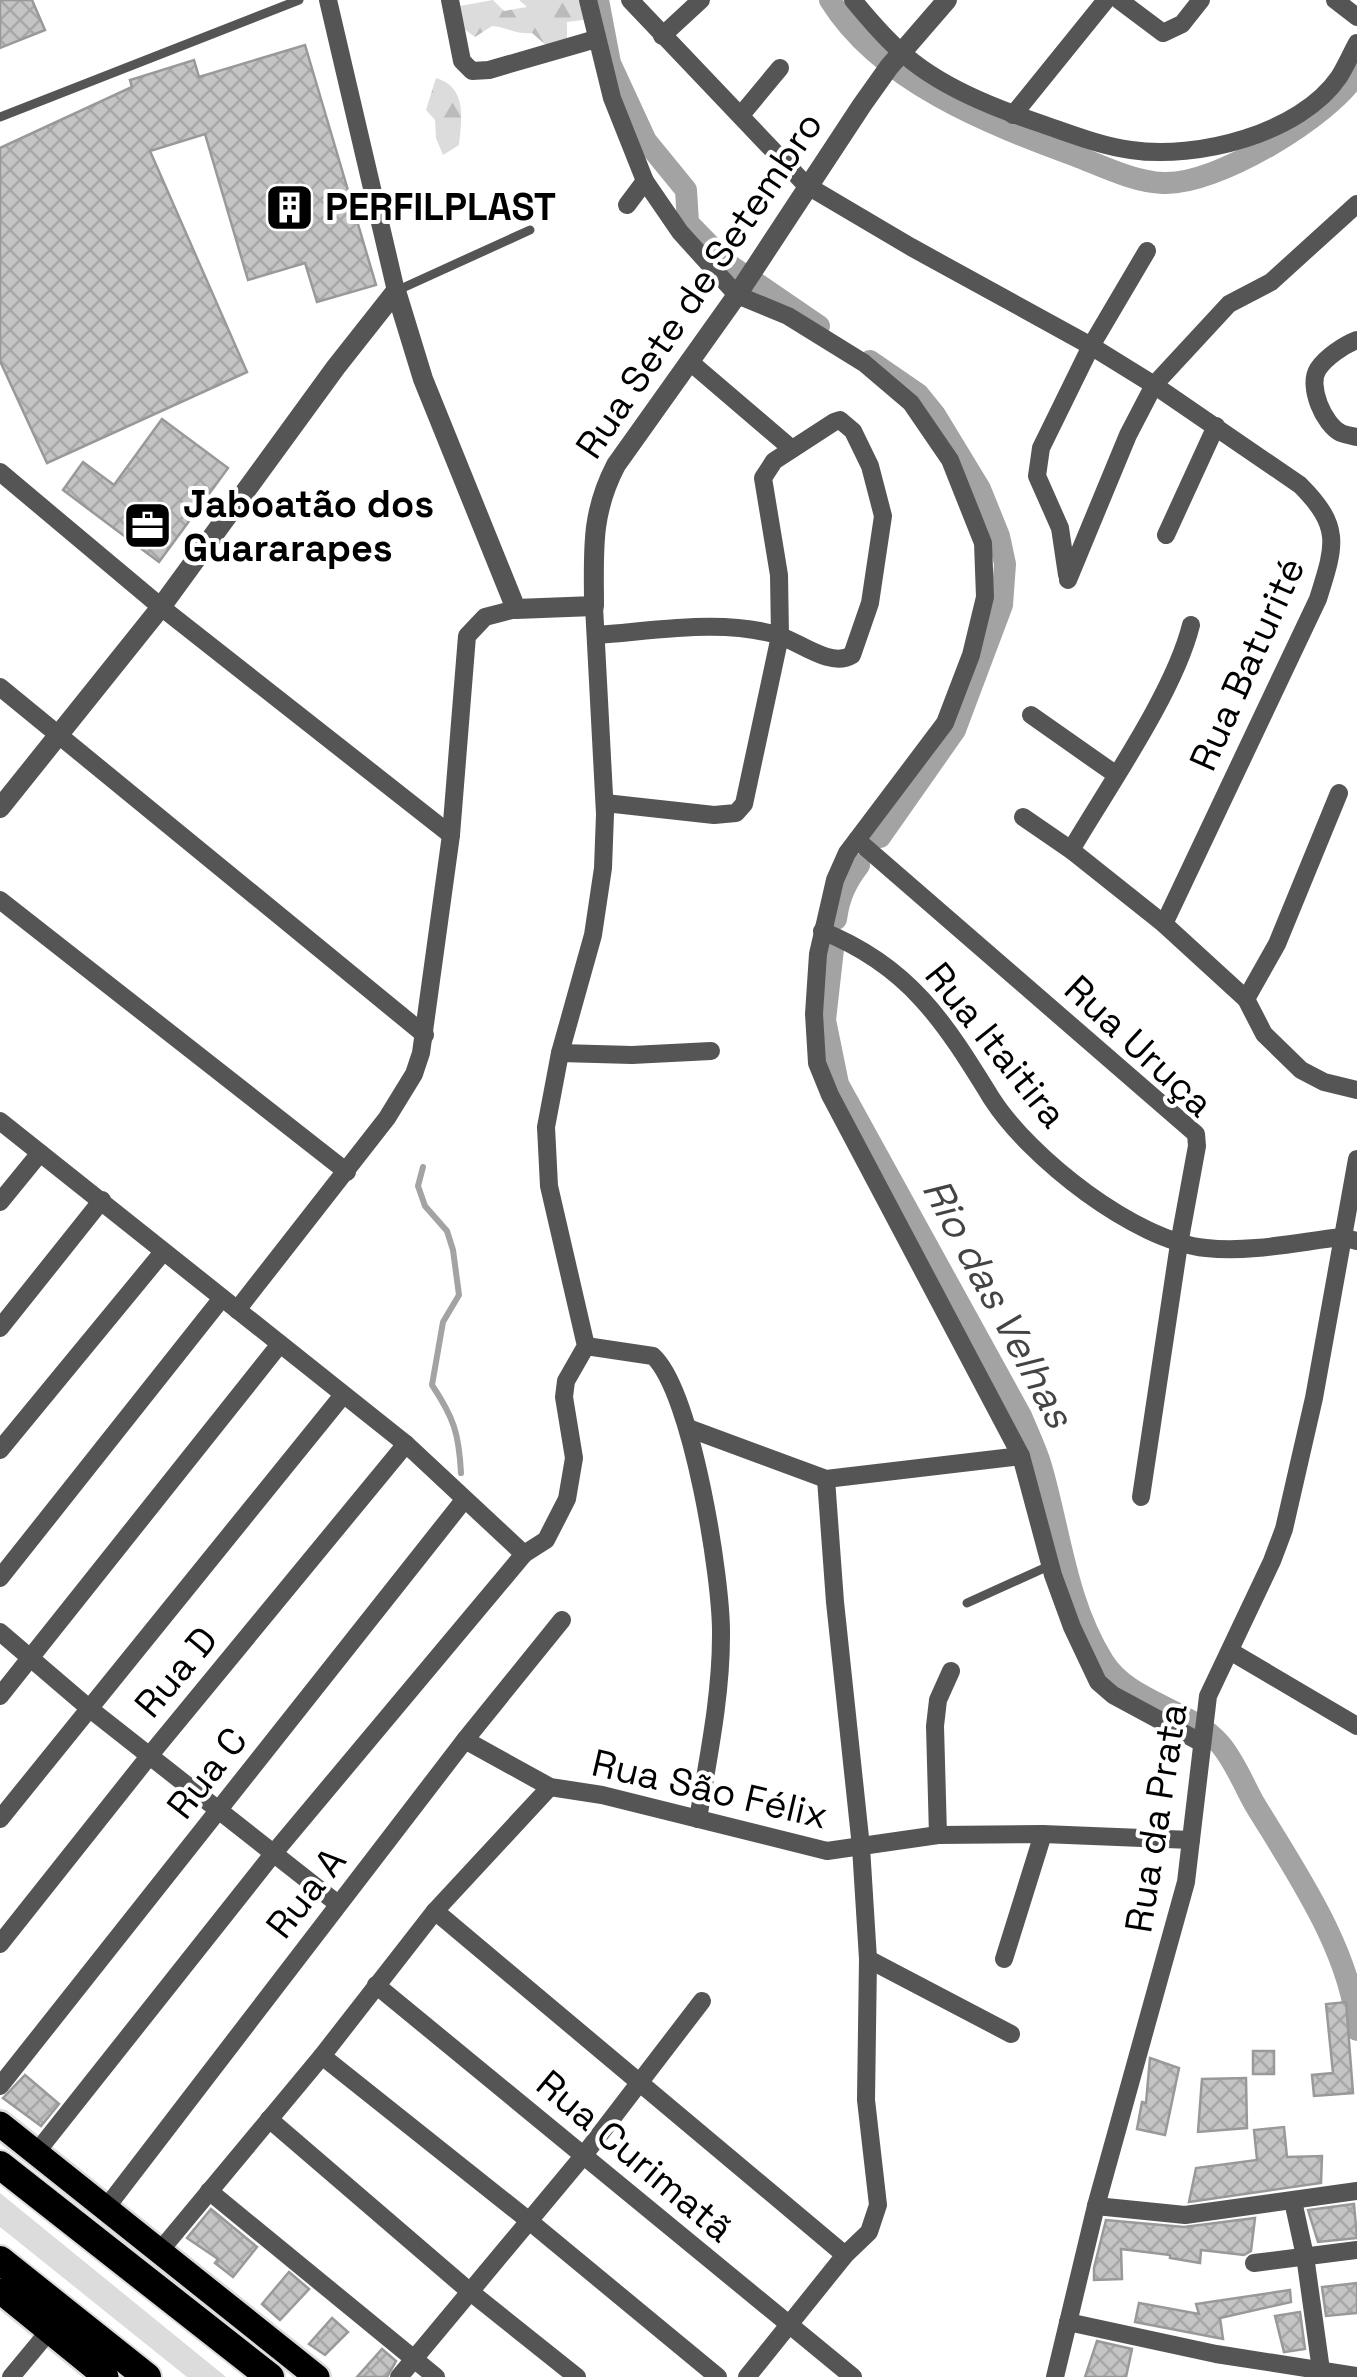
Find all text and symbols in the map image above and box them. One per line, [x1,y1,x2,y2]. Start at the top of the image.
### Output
street label: Rua Sete de Setembro [565,102,833,468]
building icon: PERFILPLAST [264,181,316,233]
place label: PERFILPLAST [325,183,556,231]
place label: Jaboatão dos Guararapes [183,480,434,572]
office icon: Jaboatão dos Guararapes [122,500,174,552]
street label: Rua Baturité [1179,550,1315,778]
street label: Rua Itaitira [915,953,1077,1137]
street label: Rua Uruça [1054,965,1224,1127]
water label: Rio das Velhas [911,1170,1086,1438]
street label: Rua D [124,1617,228,1727]
street label: Rua da Prata [1114,1700,1198,1936]
street label: Rua C [156,1718,258,1828]
street label: Rua São Félix [587,1739,833,1839]
street label: Rua A [256,1838,356,1948]
street label: Rua Curimatã [527,2060,743,2252]

